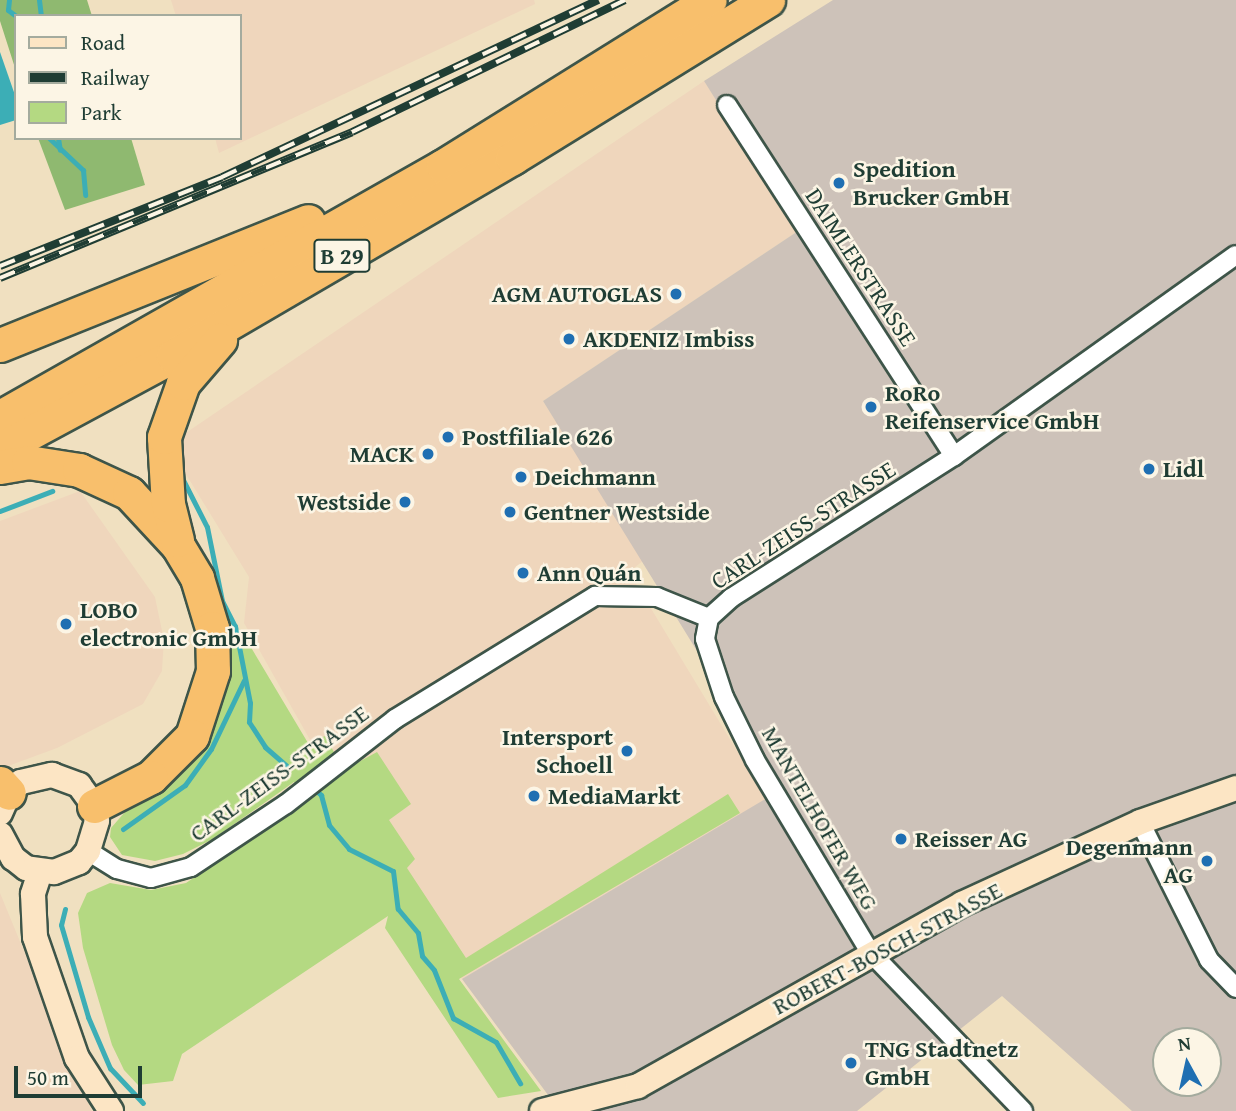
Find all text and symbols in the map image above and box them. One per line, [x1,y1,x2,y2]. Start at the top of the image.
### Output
legend [14,14,242,140]
text: Road [81,27,125,58]
text: Railway [81,62,150,93]
text: Park [81,97,122,128]
place label: Spedition Brucker GmbH [853,155,1010,211]
marker: Spedition Brucker GmbH [831,175,847,191]
street label: DAIMLERSTRASSE [799,183,923,351]
road number: B 29 [312,236,372,276]
place label: AGM AUTOGLAS [492,280,662,308]
marker: AGM AUTOGLAS [668,286,684,302]
place label: AKDENIZ Imbiss [583,325,754,353]
marker: AKDENIZ Imbiss [561,331,577,347]
place label: RoRo Reifenservice GmbH [885,379,1099,435]
marker: RoRo Reifenservice GmbH [863,399,879,415]
place label: Postfiliale 626 [462,423,613,451]
marker: Postfiliale 626 [440,429,456,445]
place label: MACK [350,440,414,468]
marker: MACK [420,446,436,462]
street label: CARL-ZEISS-STRASSE [706,455,900,595]
place label: Lidl [1163,455,1204,483]
marker: Lidl [1141,461,1157,477]
place label: Deichmann [535,463,656,491]
marker: Deichmann [513,469,529,485]
place label: Westside [297,488,391,516]
marker: Westside [397,494,413,510]
place label: Gentner Westside [524,498,710,526]
marker: Gentner Westside [502,504,518,520]
place label: Ann Quán [537,559,641,587]
marker: Ann Quán [515,565,531,581]
place label: LOBO electronic GmbH [80,596,257,652]
marker: LOBO electronic GmbH [58,616,74,632]
street label: CARL-ZEISS-STRASSE [184,699,374,847]
street label: MANTELHOFER WEG [756,721,884,915]
place label: Intersport Schoell [502,723,613,779]
marker: Intersport Schoell [619,743,635,759]
place label: MediaMarkt [548,782,681,810]
marker: MediaMarkt [526,788,542,804]
place label: Reisser AG [915,825,1027,853]
marker: Reisser AG [893,831,909,847]
place label: Degenmann AG [1066,833,1193,889]
marker: Degenmann AG [1199,853,1215,869]
street label: ROBERT-BOSCH-STRASSE [767,875,1007,1021]
north arrow [1152,1027,1222,1097]
text: N [1176,1028,1193,1058]
place label: TNG Stadtnetz GmbH [865,1035,1018,1091]
scale bar [18,1052,145,1096]
marker: TNG Stadtnetz GmbH [843,1055,859,1071]
text: 50 m [27,1062,69,1093]

